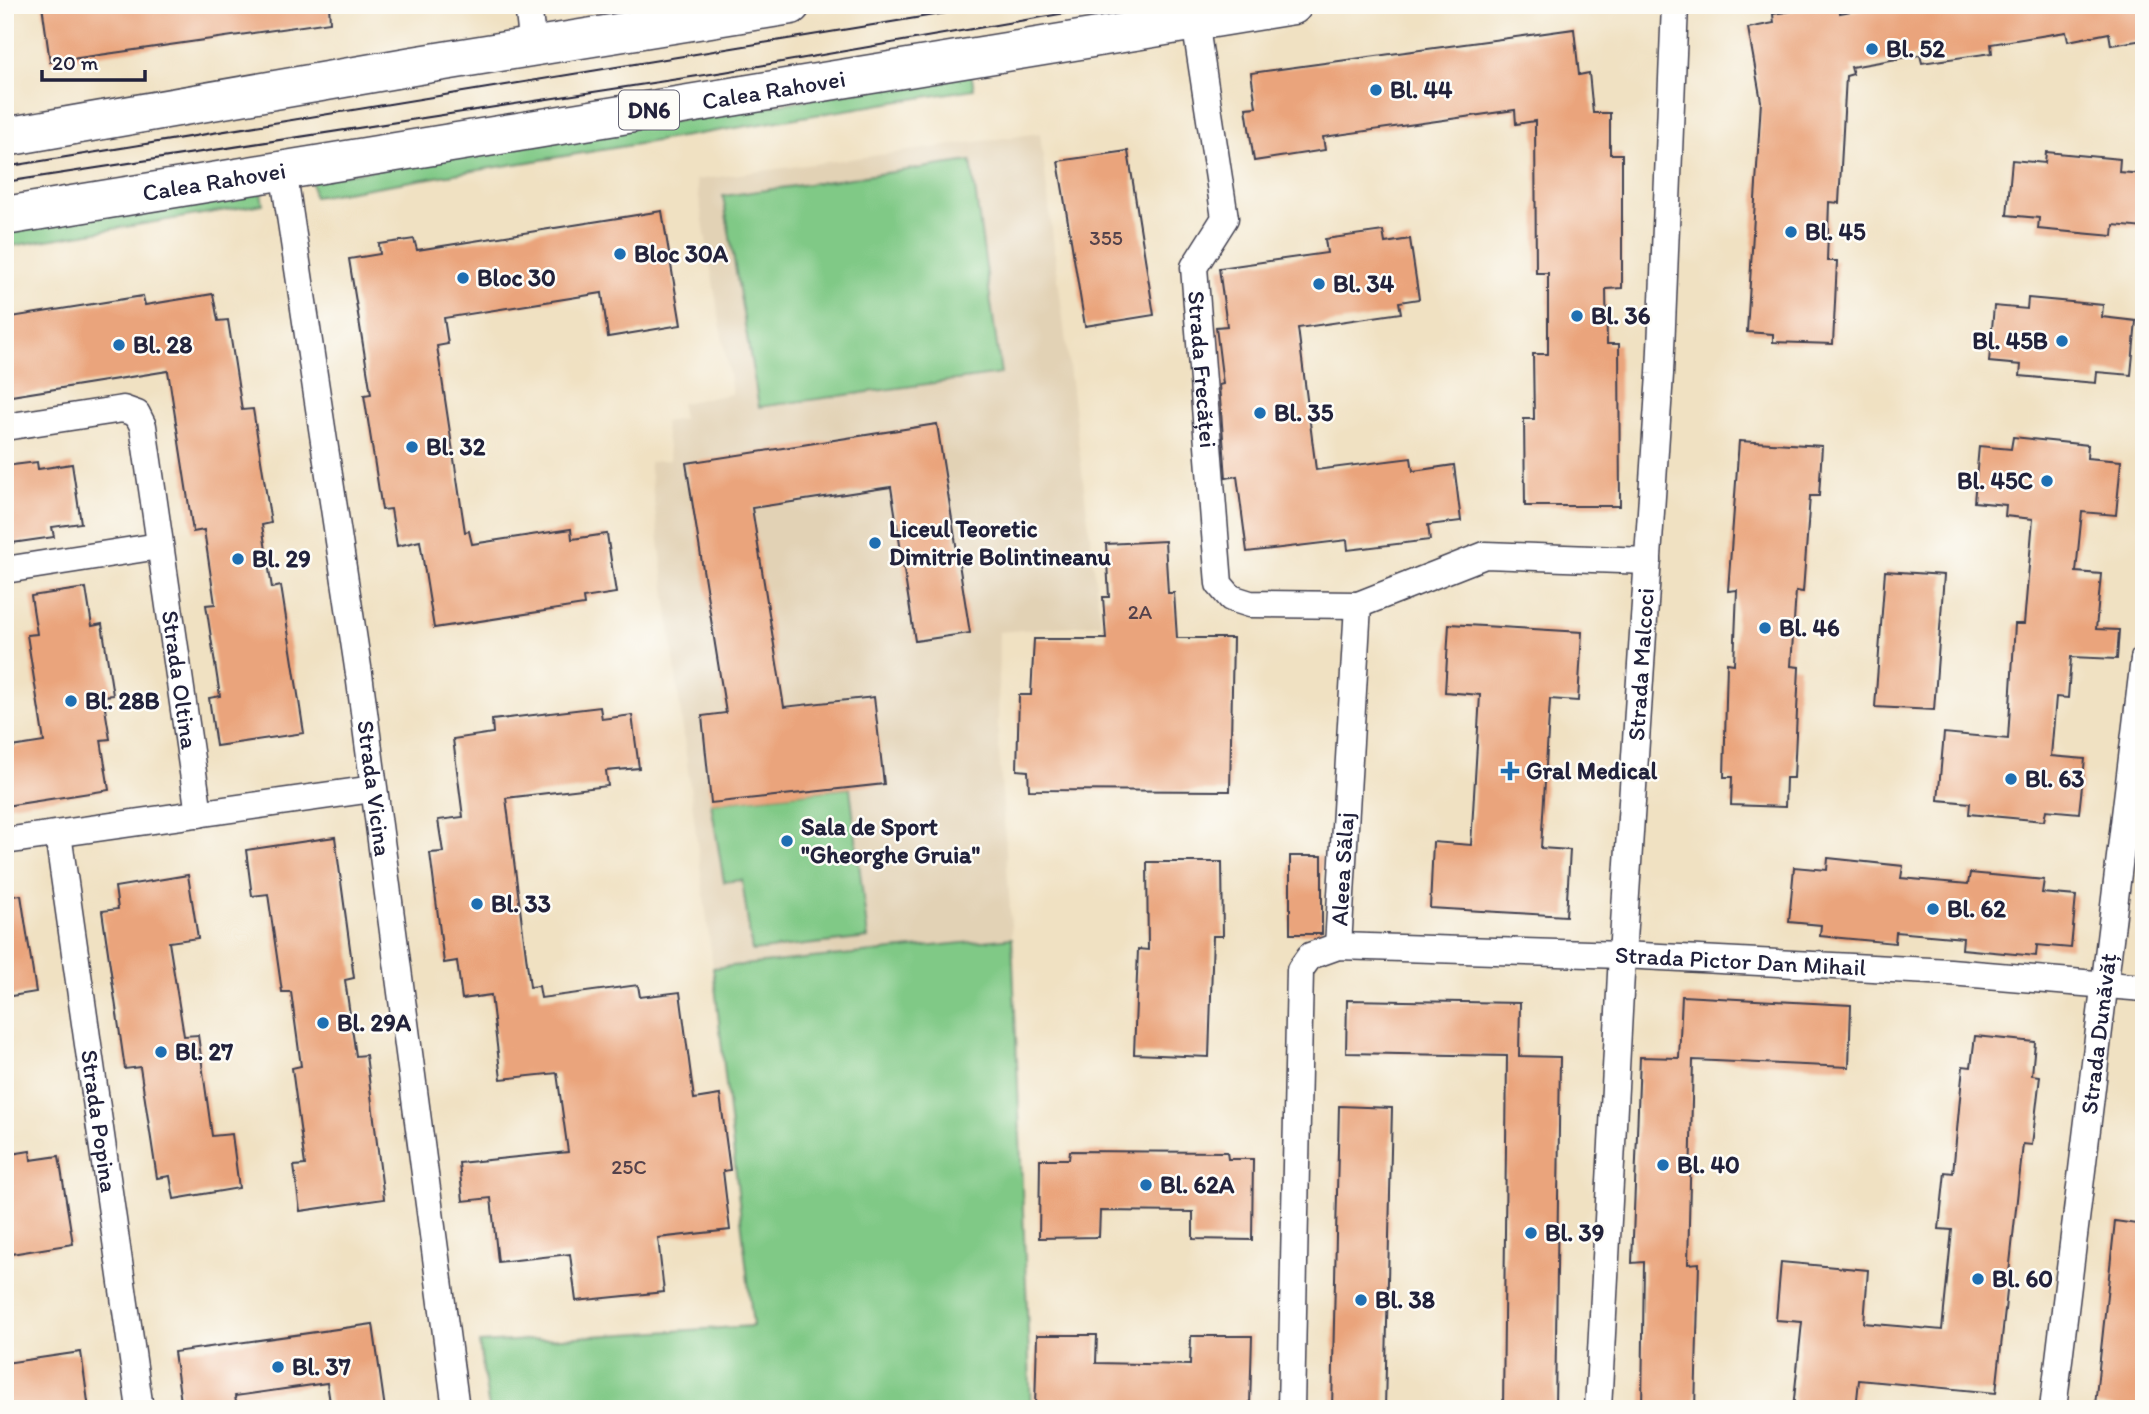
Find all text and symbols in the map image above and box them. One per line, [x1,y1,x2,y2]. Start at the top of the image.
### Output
place label: Bl. 52 [1886,34,1945,63]
scale bar [42,38,145,82]
marker: Bl. 52 [1864,41,1880,57]
text: 20 m [52,50,99,75]
street label: Calea Rahovei [700,64,847,116]
place label: Bl. 44 [1390,75,1453,104]
marker: Bl. 44 [1368,82,1384,98]
road number: DN6 [619,90,679,130]
street label: Calea Rahovei [140,155,288,207]
place label: Bl. 45 [1805,217,1866,246]
marker: Bl. 45 [1783,224,1799,240]
house number: 355 [1089,225,1123,250]
place label: Bloc 30A [634,239,729,268]
marker: Bloc 30A [612,246,628,262]
place label: Bloc 30 [477,263,556,292]
place label: Bl. 34 [1333,269,1395,298]
marker: Bloc 30 [455,270,471,286]
marker: Bl. 34 [1311,276,1327,292]
street label: Strada Frecăței [1182,290,1223,449]
place label: Bl. 36 [1591,301,1651,330]
marker: Bl. 36 [1569,308,1585,324]
place label: Bl. 45B [1972,326,2048,355]
place label: Bl. 28 [133,330,192,359]
marker: Bl. 45B [2054,333,2070,349]
marker: Bl. 28 [111,337,127,353]
place label: Bl. 35 [1274,398,1334,427]
marker: Bl. 35 [1252,405,1268,421]
place label: Bl. 32 [426,432,486,461]
marker: Bl. 32 [404,439,420,455]
place label: Bl. 45C [1957,466,2033,495]
marker: Bl. 45C [2039,473,2055,489]
place label: Liceul Teoretic Dimitrie Bolintineanu [889,514,1112,571]
marker: Liceul Teoretic Dimitrie Bolintineanu [867,535,883,551]
place label: Bl. 29 [252,544,311,573]
marker: Bl. 29 [230,551,246,567]
street label: Strada Malcoci [1621,587,1660,742]
house number: 2A [1128,599,1153,624]
street label: Strada Oltina [156,608,205,751]
place label: Bl. 46 [1779,613,1840,642]
marker: Bl. 46 [1757,620,1773,636]
place label: Bl. 28B [85,686,160,715]
marker: Bl. 28B [63,693,79,709]
street label: Strada Vicina [351,719,398,858]
place label: Gral Medical [1526,756,1657,785]
marker: Gral Medical [1500,761,1520,781]
place label: Bl. 63 [2025,764,2084,793]
marker: Bl. 63 [2003,771,2019,787]
street label: Aleea Sălaj [1324,811,1360,927]
place label: Sala de Sport "Gheorghe Gruia" [801,812,981,870]
marker: Sala de Sport "Gheorghe Gruia" [779,833,795,849]
place label: Bl. 33 [491,889,551,918]
place label: Bl. 62 [1947,894,2006,923]
marker: Bl. 33 [469,896,485,912]
marker: Bl. 62 [1925,901,1941,917]
street label: Strada Pictor Dan Mihail [1615,940,1867,982]
street label: Strada Dunăvăț [2074,951,2122,1116]
place label: Bl. 29A [337,1008,412,1037]
marker: Bl. 29A [315,1015,331,1031]
place label: Bl. 27 [175,1037,233,1066]
marker: Bl. 27 [153,1044,169,1060]
street label: Strada Popina [75,1048,124,1194]
place label: Bl. 40 [1677,1150,1740,1179]
house number: 25C [611,1154,647,1179]
marker: Bl. 40 [1655,1157,1671,1173]
place label: Bl. 62A [1160,1170,1235,1199]
marker: Bl. 62A [1138,1177,1154,1193]
place label: Bl. 39 [1545,1218,1604,1247]
marker: Bl. 39 [1523,1225,1539,1241]
place label: Bl. 60 [1992,1264,2053,1293]
marker: Bl. 60 [1970,1271,1986,1287]
place label: Bl. 38 [1375,1285,1435,1314]
marker: Bl. 38 [1353,1292,1369,1308]
place label: Bl. 37 [292,1352,351,1381]
marker: Bl. 37 [270,1359,286,1375]

